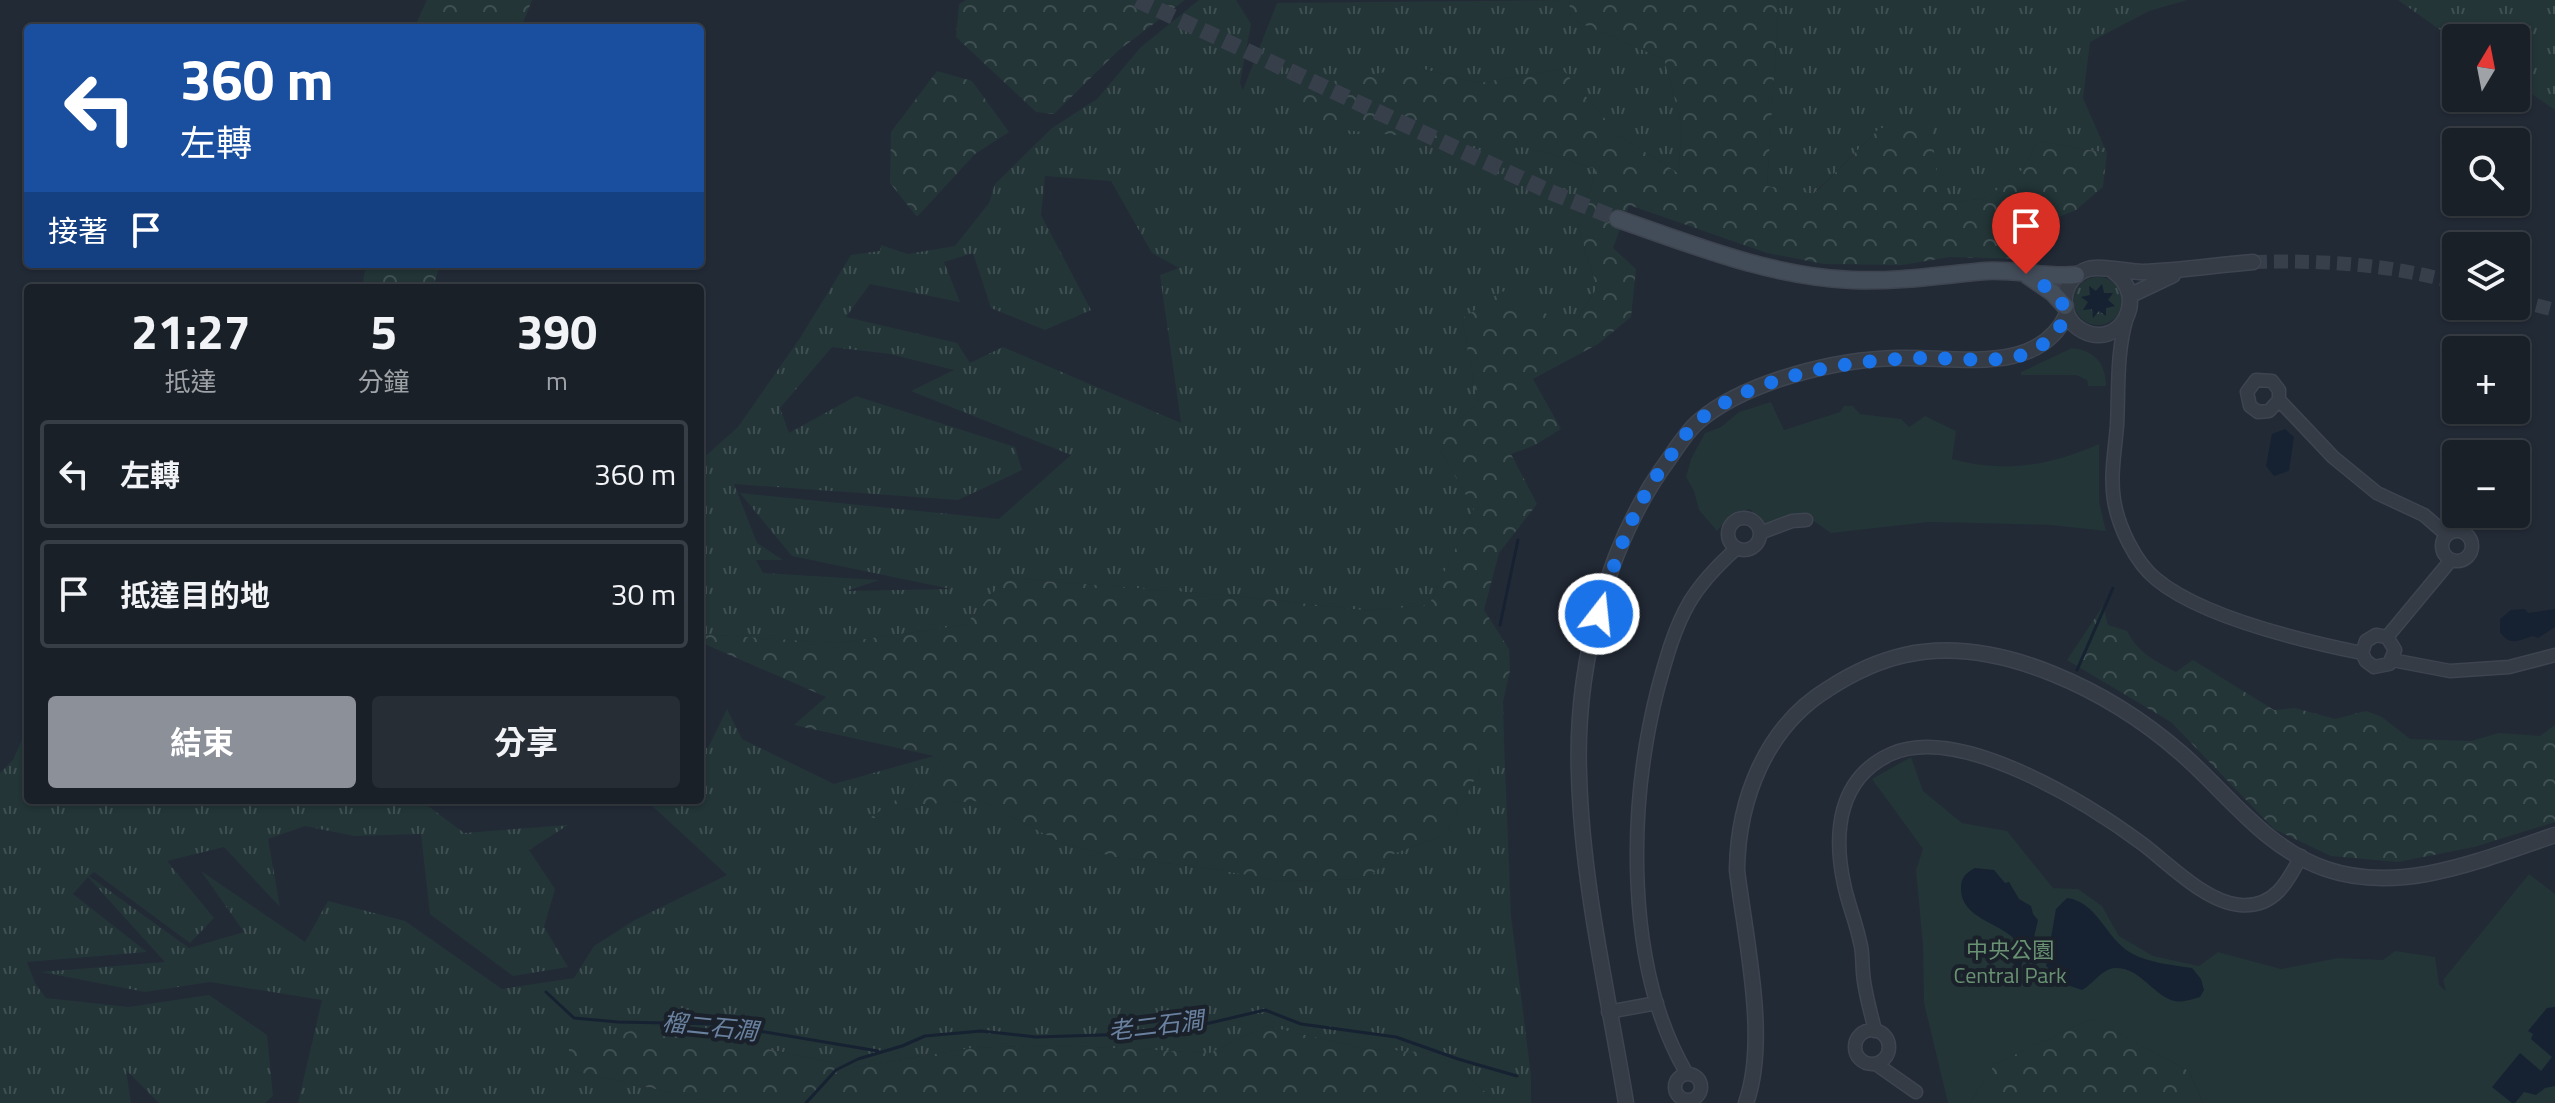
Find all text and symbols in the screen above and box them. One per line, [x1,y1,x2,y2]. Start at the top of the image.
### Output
north arrow [2442,24,2530,112]
map controls [2442,24,2530,528]
text: 360 m [180,37,333,122]
icon: left [48,56,152,160]
text: 左轉 [180,115,252,170]
button: search [2442,128,2530,216]
pin [1992,192,2060,274]
icon: arrive [2004,204,2048,248]
text: 接著 [48,208,108,254]
icon: arrive [124,208,168,252]
button: layers [2442,232,2530,320]
text: 21:27 [131,295,251,368]
text: 5 [370,295,397,368]
text: 390 [516,295,597,368]
button: + [2442,336,2530,424]
text: m [546,361,568,400]
text: 抵達 [165,362,217,401]
text: 分鐘 [358,362,410,401]
button: − [2442,440,2530,528]
text: 360 m [594,451,676,497]
icon: left [52,452,96,496]
text: 左轉 [120,452,180,498]
text: 30 m [611,571,676,617]
icon: arrive [52,572,96,616]
text: 抵達目的地 [120,572,270,618]
position arrow [1557,572,1641,656]
button: 結束 [48,696,356,788]
button: 分享 [372,696,680,788]
park label: 中央公園 Central Park [1954,933,2067,992]
water label: 老二石澗 [1106,1001,1209,1049]
water label: 榴二石澗 [660,1003,763,1049]

